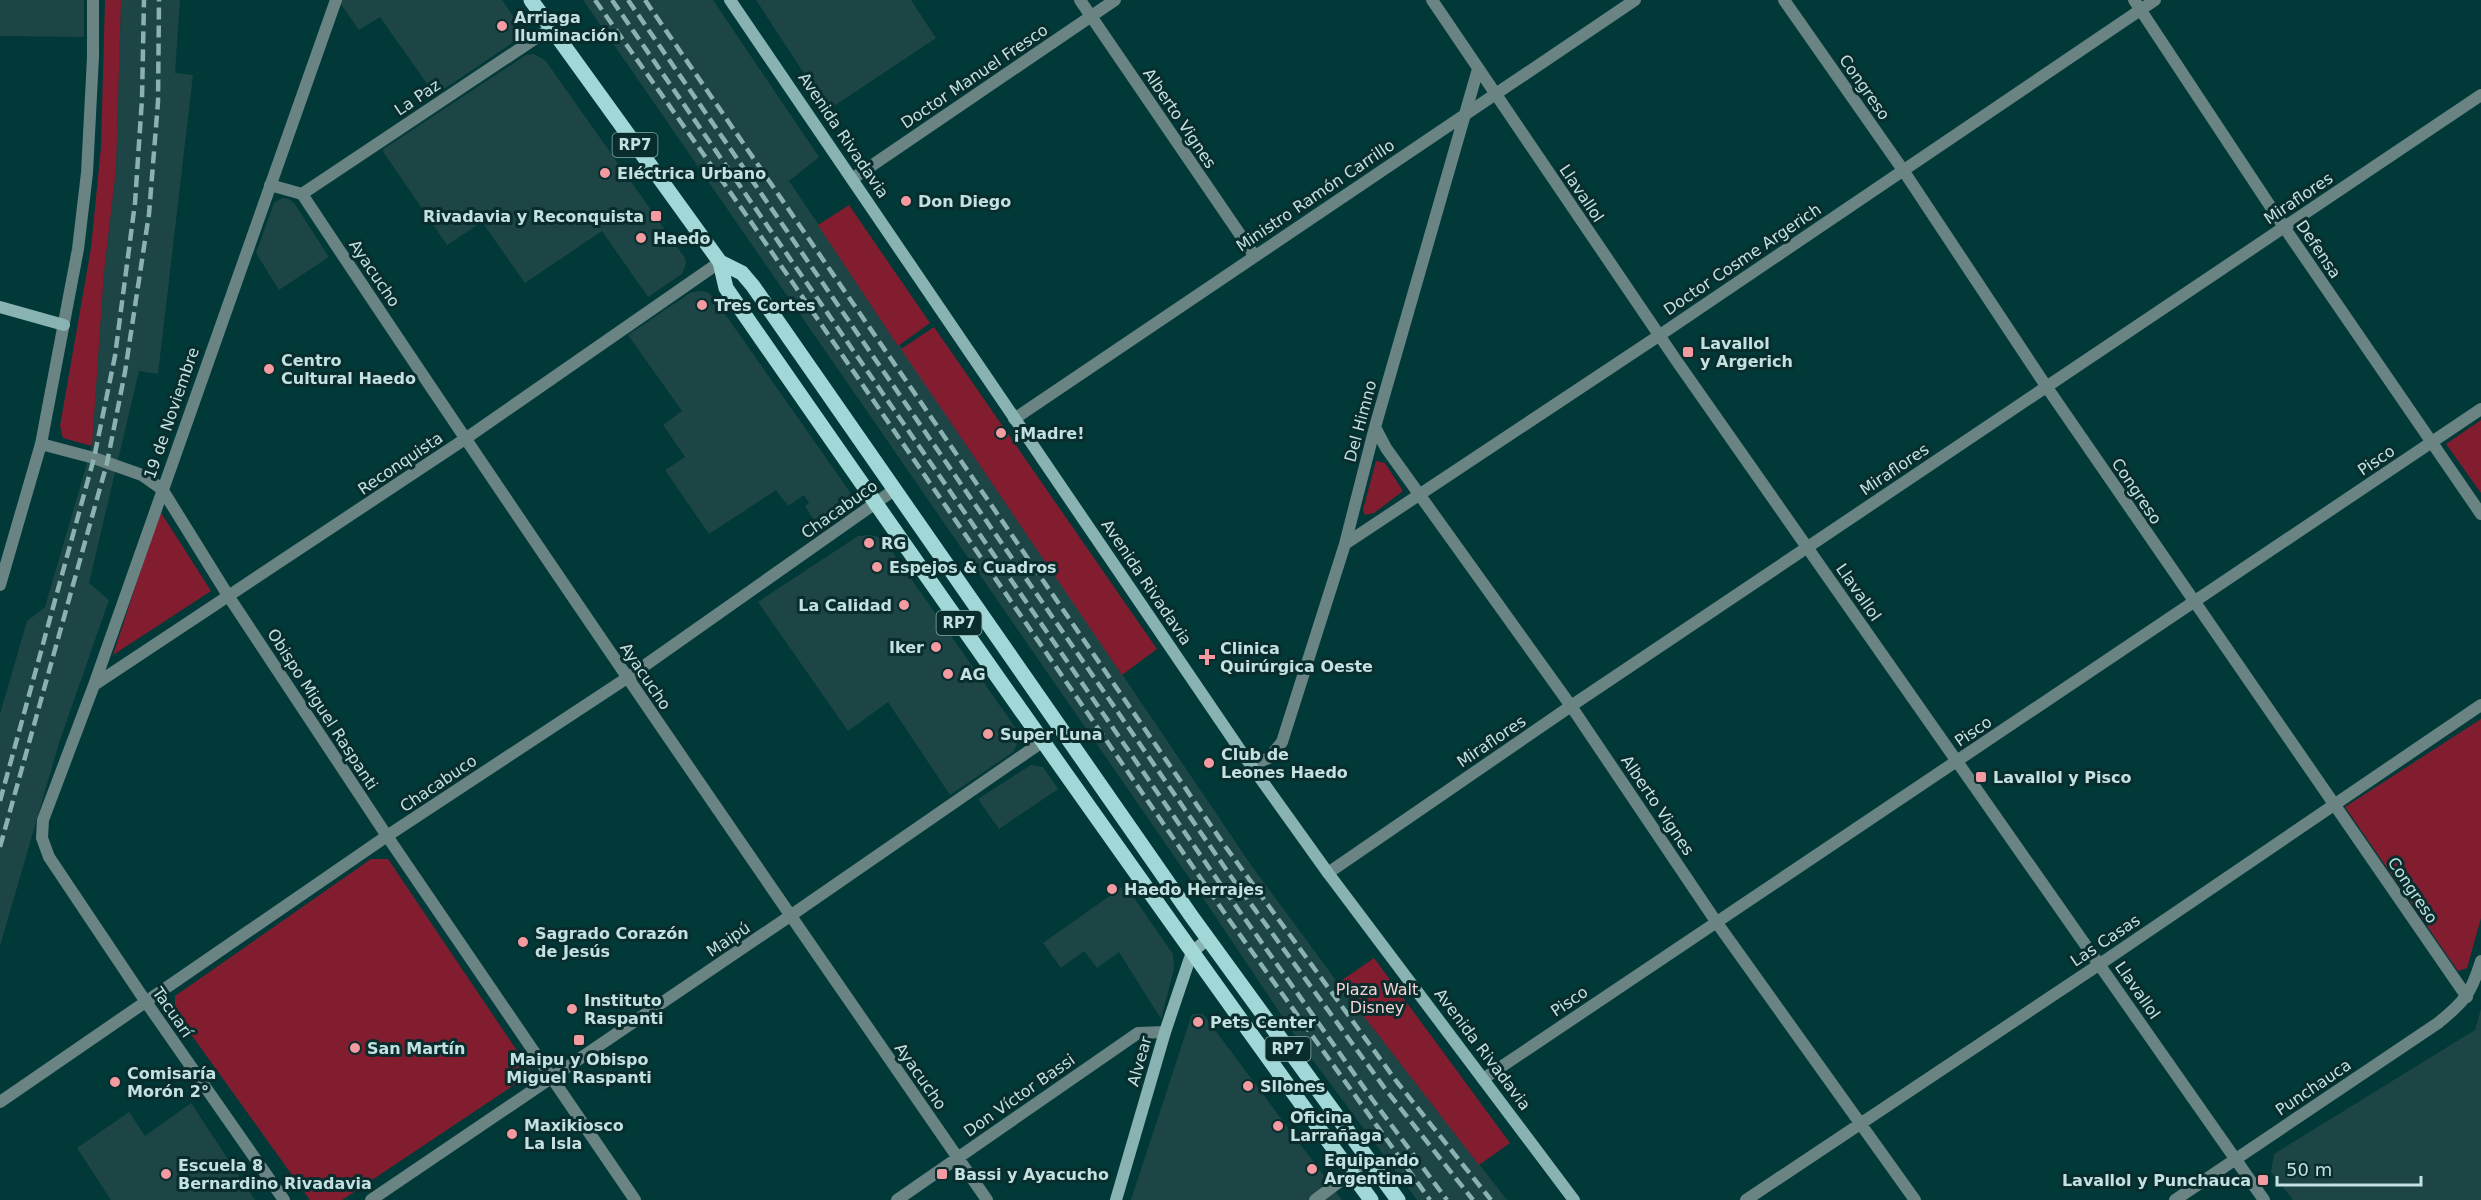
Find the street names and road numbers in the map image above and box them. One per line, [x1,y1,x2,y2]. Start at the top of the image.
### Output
street label: Doctor Manuel Fresco [897,20,1051,133]
street label: Congreso [1835,51,1894,124]
street label: Alberto Vignes [1139,65,1220,172]
street label: Avenida Rivadavia [794,69,893,202]
street label: La Paz [391,75,444,120]
road number: RP7 [612,133,658,157]
street label: Ministro Ramón Carrillo [1233,135,1398,255]
street label: Llavallol [1555,161,1608,226]
street label: Miraflores [2260,168,2336,228]
street label: Doctor Cosme Argerich [1660,200,1825,319]
street label: Defensa [2292,217,2345,282]
street label: Ayacucho [345,236,404,310]
street label: 19 de Noviembre [140,345,203,481]
street label: Del Himno [1340,378,1380,464]
street label: Reconquista [354,428,446,499]
street label: Miraflores [1856,439,1932,499]
street label: Pisco [2354,441,2398,480]
street label: Congreso [2108,455,2166,528]
street label: Chacabuco [798,476,881,543]
street label: Avenida Rivadavia [1097,516,1196,649]
street label: Llavallol [1832,560,1885,625]
road number: RP7 [936,611,982,635]
street label: Obispo Miguel Raspanti [263,625,382,793]
street label: Ayacucho [616,639,675,713]
street label: Miraflores [1453,711,1529,771]
street label: Pisco [1951,712,1995,751]
street label: Chacabuco [396,751,480,816]
street label: Alberto Vignes [1617,752,1698,859]
street label: Congreso [2384,854,2442,927]
street label: Las Casas [2067,910,2144,971]
street label: Maipú [703,918,754,961]
street label: Llavallol [2111,958,2164,1023]
street label: Pisco [1547,982,1591,1021]
street label: Tacuarí [148,983,197,1041]
street label: Avenida Rivadavia [1431,985,1535,1114]
street label: Alvear [1123,1034,1156,1088]
road number: RP7 [1266,1037,1310,1061]
street label: Ayacucho [891,1039,950,1113]
street label: Don Víctor Bassi [960,1050,1078,1141]
street label: Punchauca [2272,1055,2355,1120]

